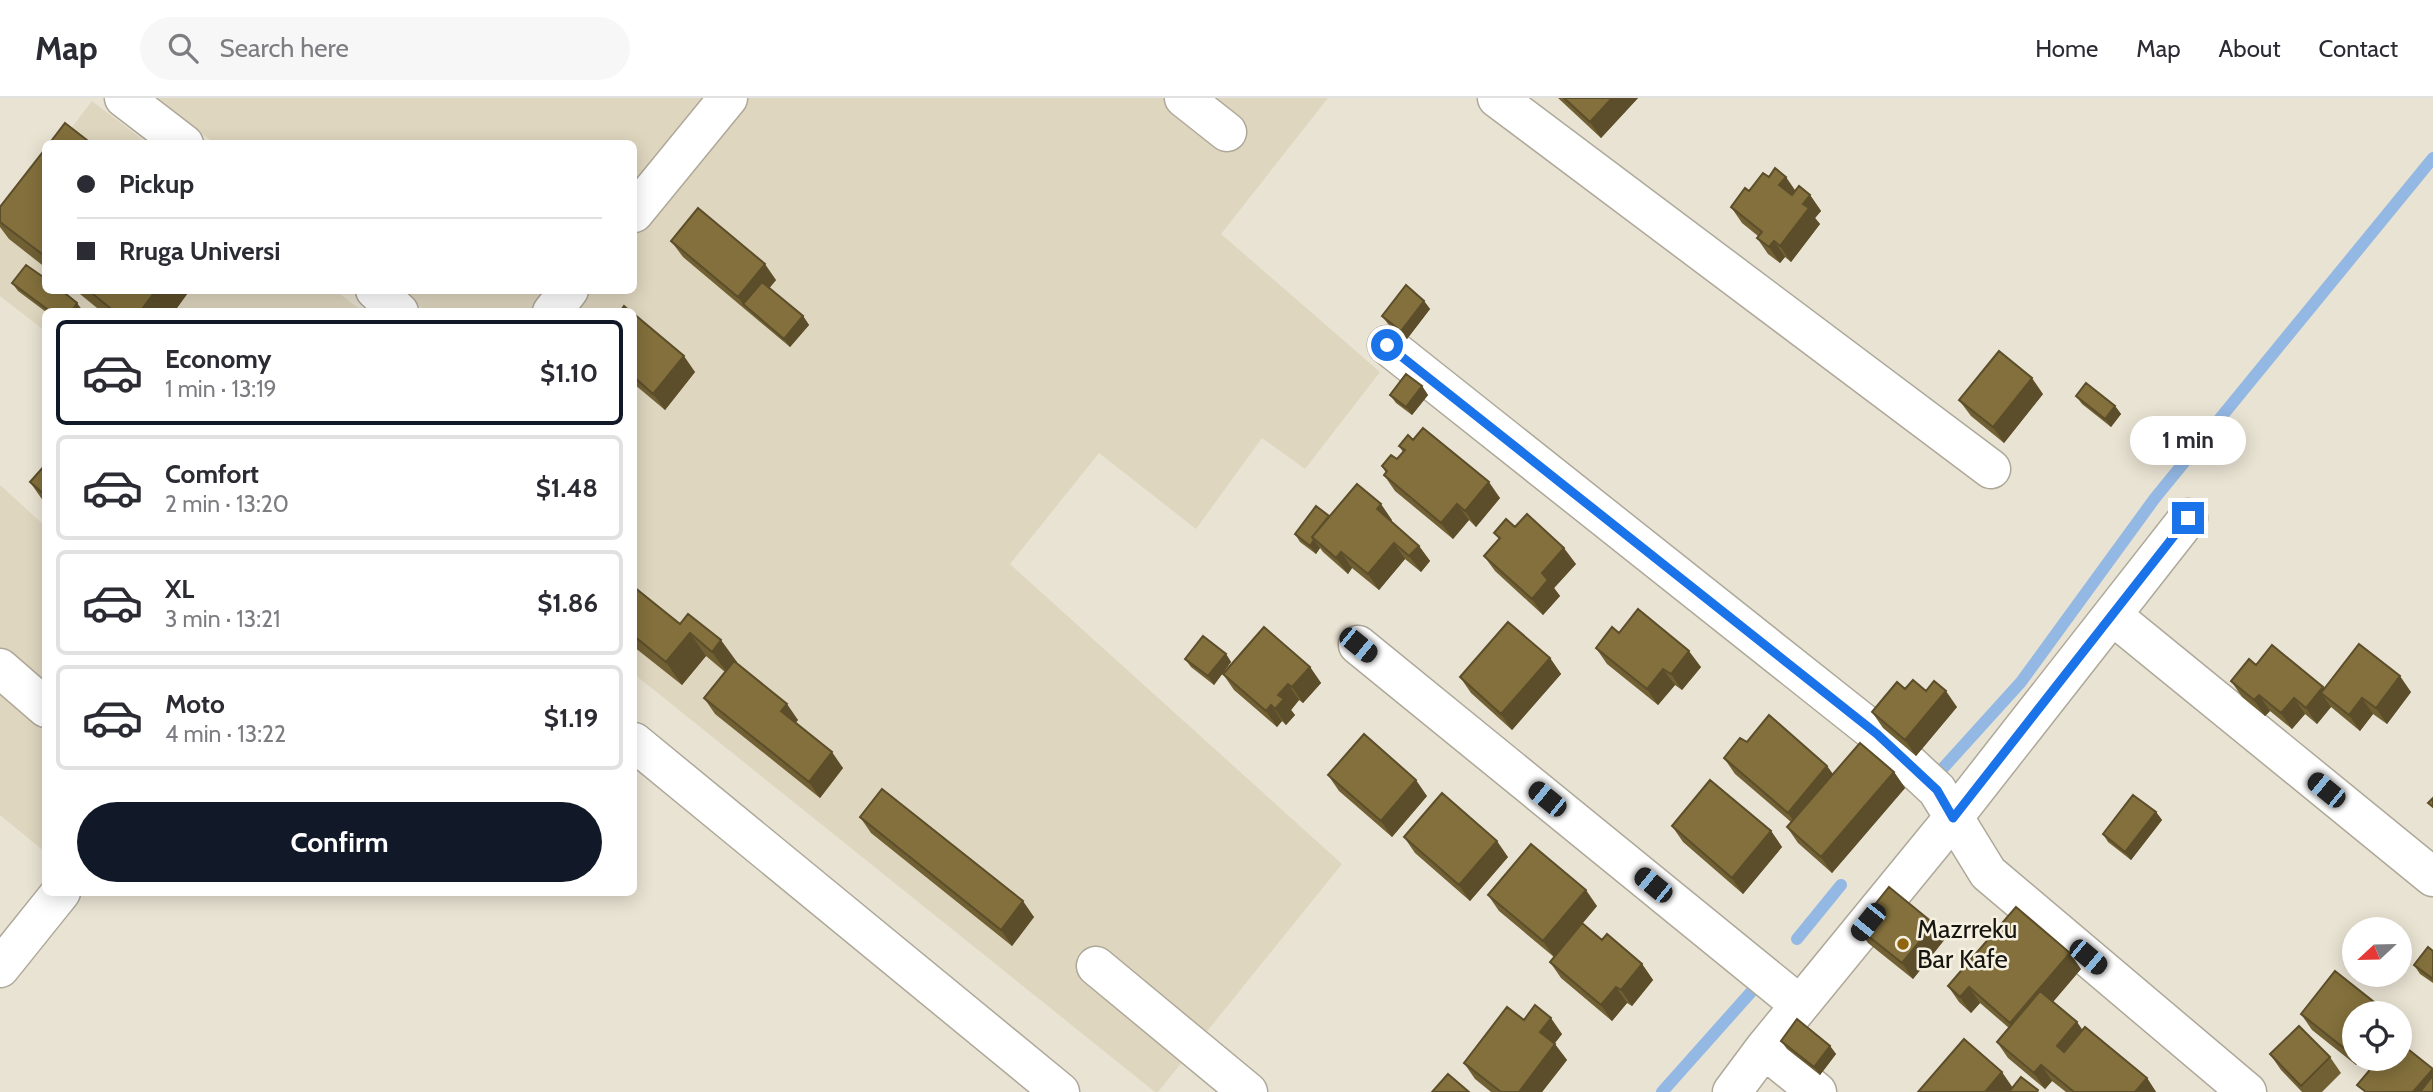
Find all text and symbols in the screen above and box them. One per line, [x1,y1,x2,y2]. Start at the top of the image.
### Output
search box [140,17,630,80]
text: Map [35,28,98,68]
icon: search [164,29,202,67]
text: Search here [220,32,349,64]
text: Home [2035,34,2098,63]
text: Map [2136,34,2181,63]
text: About [2219,34,2281,63]
text: Contact [2319,34,2398,63]
text: Pickup [119,168,194,200]
text: Rruga Universi [119,235,281,267]
route start [1371,329,1403,361]
icon: car [81,341,144,404]
text: Economy [165,343,271,375]
text: $1.10 [540,357,598,389]
text: 1 min · 13:19 [165,375,277,403]
callout: 1 min [2130,416,2246,466]
text: 1 min [2162,426,2214,454]
icon: car [81,456,144,519]
text: Comfort [165,458,259,490]
text: $1.48 [536,472,598,504]
text: 2 min · 13:20 [165,490,289,518]
route end [2172,502,2204,534]
icon: car [81,571,144,634]
text: XL [165,573,194,605]
text: $1.86 [537,587,598,619]
text: 3 min · 13:21 [165,605,281,633]
car [1336,624,1381,666]
icon: car [81,686,144,749]
text: Moto [165,688,225,720]
text: $1.19 [544,702,598,734]
text: 4 min · 13:22 [165,720,286,748]
car [2304,769,2349,811]
car [1525,778,1570,820]
button: Confirm [77,802,602,882]
car [1631,864,1676,906]
car [1847,899,1890,945]
place label: Mazrreku Bar Kafe [1917,913,2017,975]
north arrow [2342,917,2412,987]
map controls [2342,917,2412,1071]
car [2066,935,2111,979]
marker: Mazrreku Bar Kafe [1895,936,1911,952]
button: locate [2342,1001,2412,1071]

